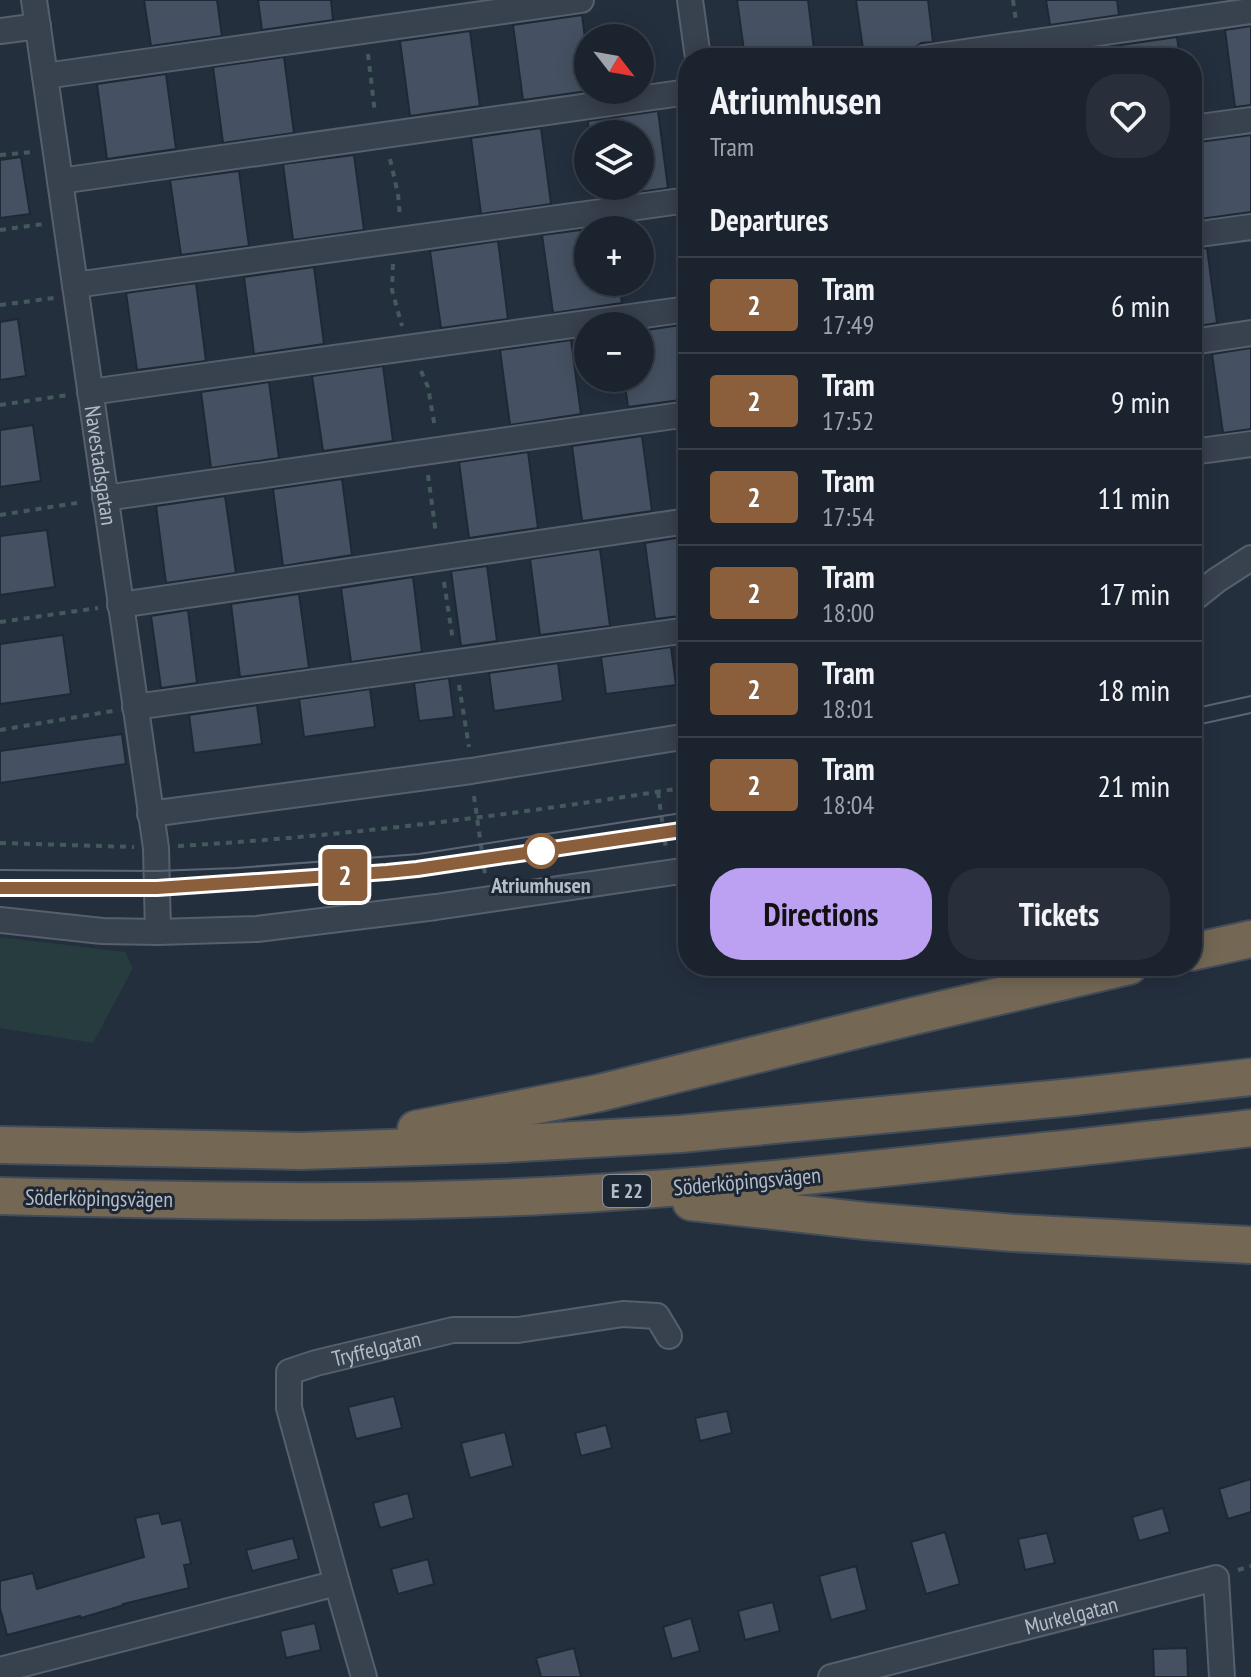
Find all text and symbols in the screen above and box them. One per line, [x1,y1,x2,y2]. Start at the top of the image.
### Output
north arrow [574,24,654,104]
map controls [574,24,654,392]
button: heart [1086,74,1170,158]
text: Atriumhusen [710,75,882,124]
button: layers [574,120,654,200]
text: Tram [710,130,754,163]
text: Departures [710,200,828,239]
button: + [574,216,654,296]
text: Tram [822,269,875,308]
text: 2 [747,286,761,323]
text: 6 min [1111,286,1170,325]
text: 17:49 [822,308,874,341]
button: − [574,312,654,392]
text: Tram [822,365,875,404]
text: 2 [747,382,761,419]
text: 9 min [1111,382,1170,421]
street label: Navestadsgatan [78,404,123,527]
text: 17:52 [822,404,874,437]
text: Tram [822,461,875,500]
text: 2 [747,478,761,515]
text: 11 min [1097,478,1170,517]
text: 17:54 [822,500,874,533]
text: Tram [822,557,875,596]
text: 2 [747,574,761,611]
text: 17 min [1099,574,1170,613]
text: 18:00 [822,596,874,629]
text: Tram [822,653,875,692]
text: 2 [747,670,761,707]
text: 18 min [1097,670,1170,709]
text: 18:01 [822,692,874,725]
text: Tram [822,749,875,788]
text: 2 [747,766,761,803]
text: 21 min [1097,766,1170,805]
text: 18:04 [822,788,874,821]
marker: Atriumhusen [524,834,558,868]
line badge: 2 [319,849,371,901]
text: 2 [338,856,352,893]
button: Directions [710,868,932,960]
button: Tickets [948,868,1170,960]
place label: Atriumhusen [490,871,591,899]
street label: Söderköpingsvägen [672,1161,822,1201]
road number: E 22 [603,1175,651,1207]
street label: Söderköpingsvägen [25,1183,173,1213]
street label: Tryffelgatan [329,1324,424,1373]
street label: Murkelgatan [1022,1590,1121,1641]

